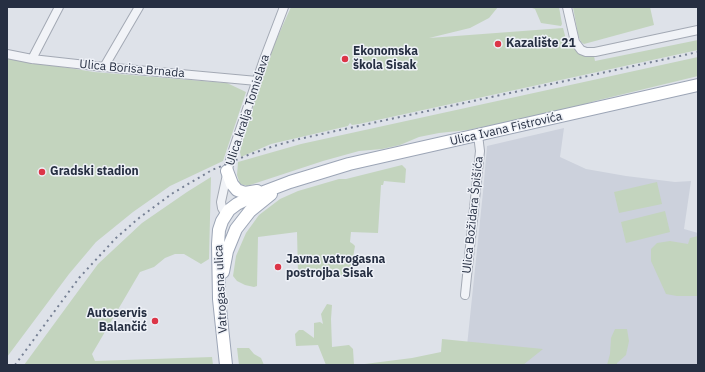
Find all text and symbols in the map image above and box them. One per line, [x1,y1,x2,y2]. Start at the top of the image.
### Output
place label: Kazalište 21 [506,37,576,51]
marker: Kazalište 21 [493,39,503,49]
place label: Ekonomska škola Sisak [353,45,418,73]
street label: Ulica kralja Tomislava [223,53,273,167]
marker: Ekonomska škola Sisak [340,54,350,64]
street label: Ulica Borisa Brnada [79,57,185,81]
street label: Ulica Ivana Fistrovića [448,109,564,149]
street label: Ulica Božidara Špišića [460,156,486,274]
place label: Gradski stadion [50,165,139,179]
marker: Gradski stadion [37,167,47,177]
street label: Vatrogasna ulica [211,244,231,334]
place label: Javna vatrogasna postrojba Sisak [286,253,385,281]
marker: Javna vatrogasna postrojba Sisak [273,262,283,272]
place label: Autoservis Balančić [87,307,147,335]
marker: Autoservis Balančić [150,316,160,326]

